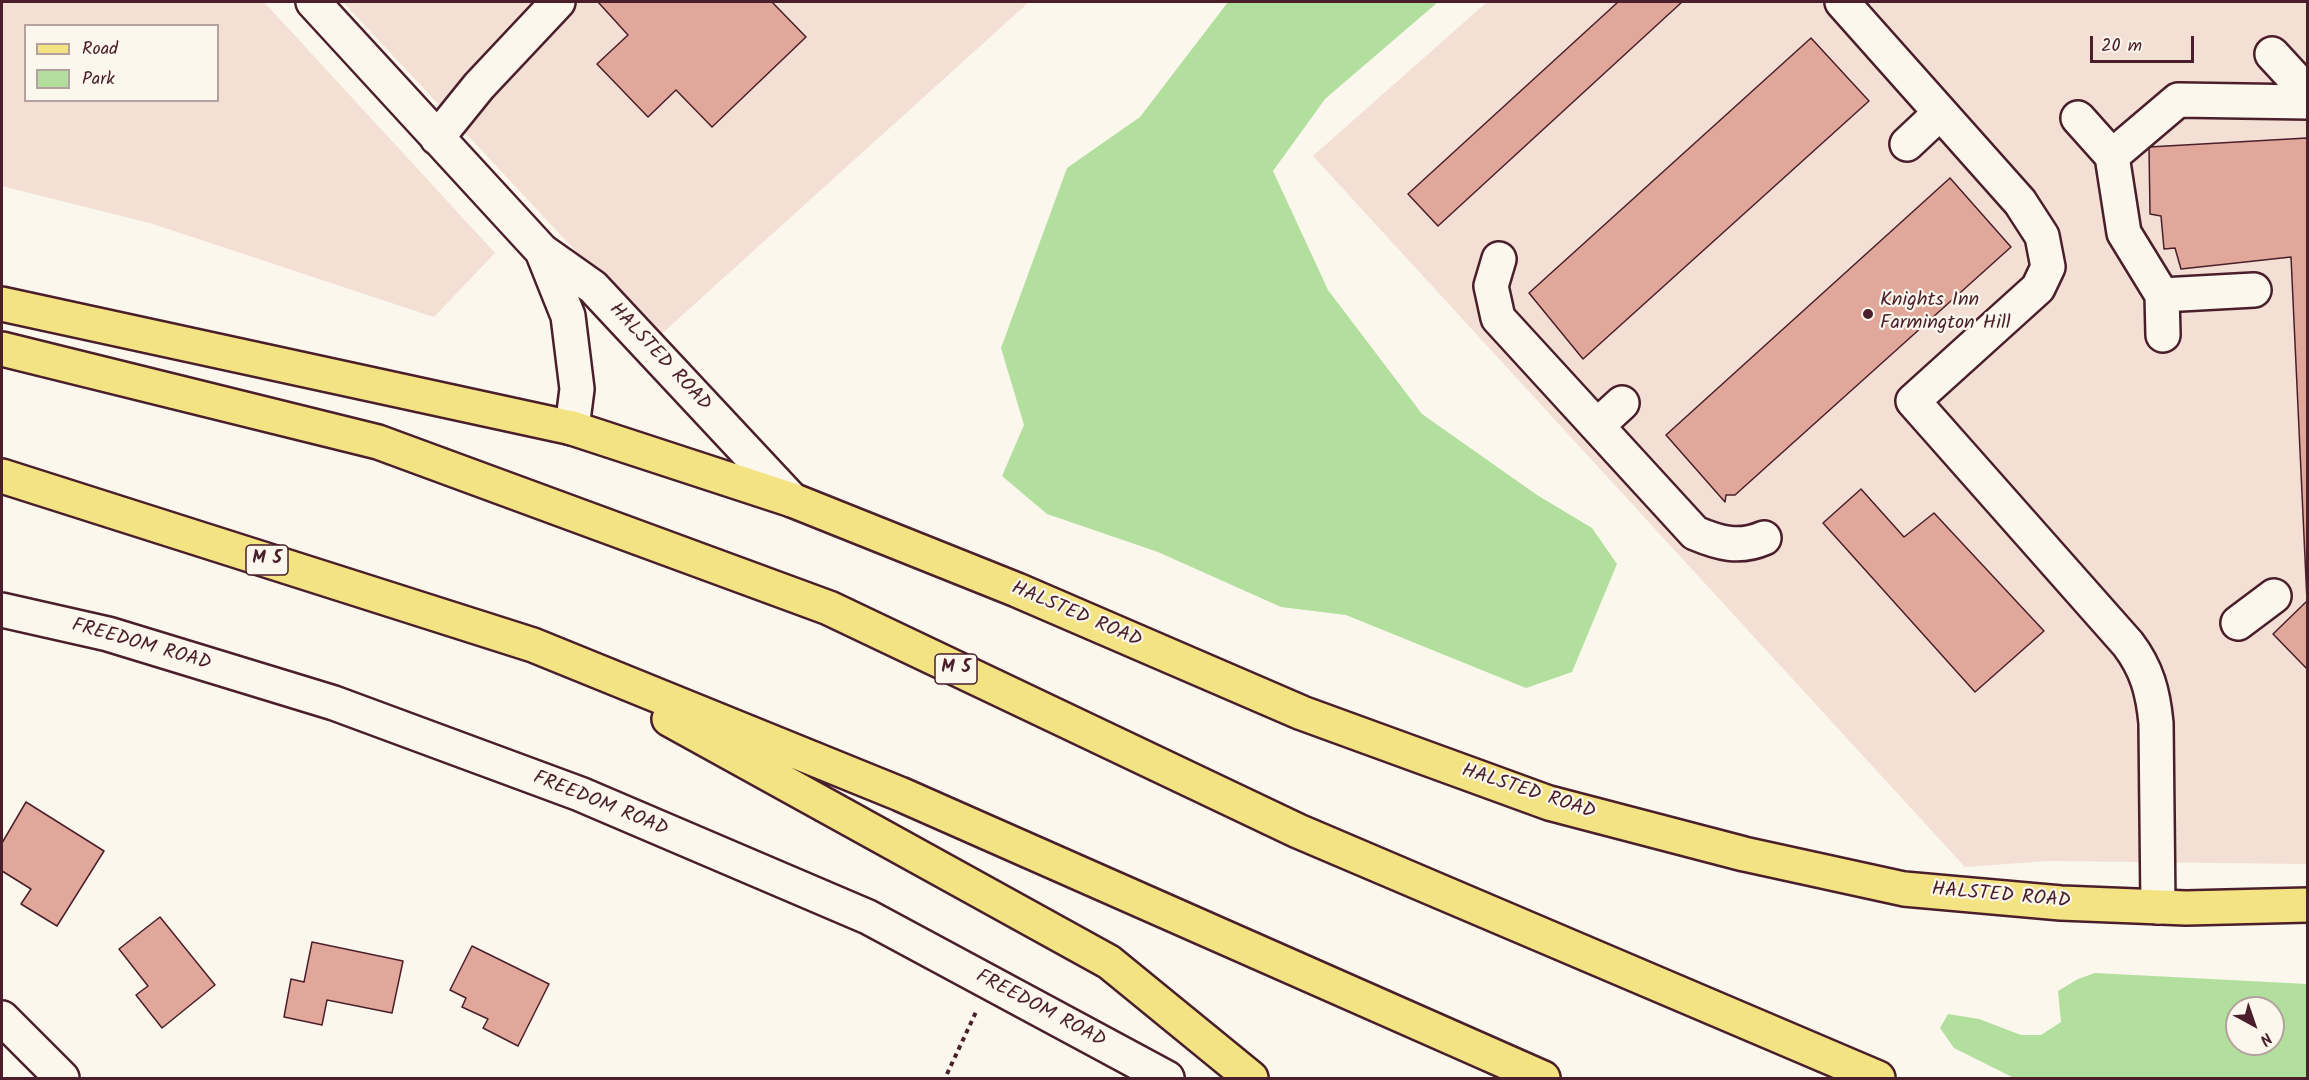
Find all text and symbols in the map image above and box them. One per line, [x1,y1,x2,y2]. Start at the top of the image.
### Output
legend [24,24,219,102]
scale bar [2093,24,2196,62]
text: 20 m [2101,32,2142,61]
text: Road [82,35,118,64]
text: Park [82,65,115,94]
place label: Knights Inn Farmington Hill [1880,290,2011,337]
street label: HALSTED ROAD [603,299,715,417]
marker: Knights Inn Farmington Hill [1861,307,1875,321]
road number: M 5 [246,545,288,575]
street label: HALSTED ROAD [1007,578,1145,654]
street label: FREEDOM ROAD [69,615,213,677]
road number: M 5 [935,654,977,684]
street label: HALSTED ROAD [1458,760,1598,826]
street label: FREEDOM ROAD [529,767,671,843]
street label: HALSTED ROAD [1931,879,2071,915]
street label: FREEDOM ROAD [971,966,1109,1054]
north arrow [2225,996,2285,1056]
text: N [2254,1026,2278,1051]

